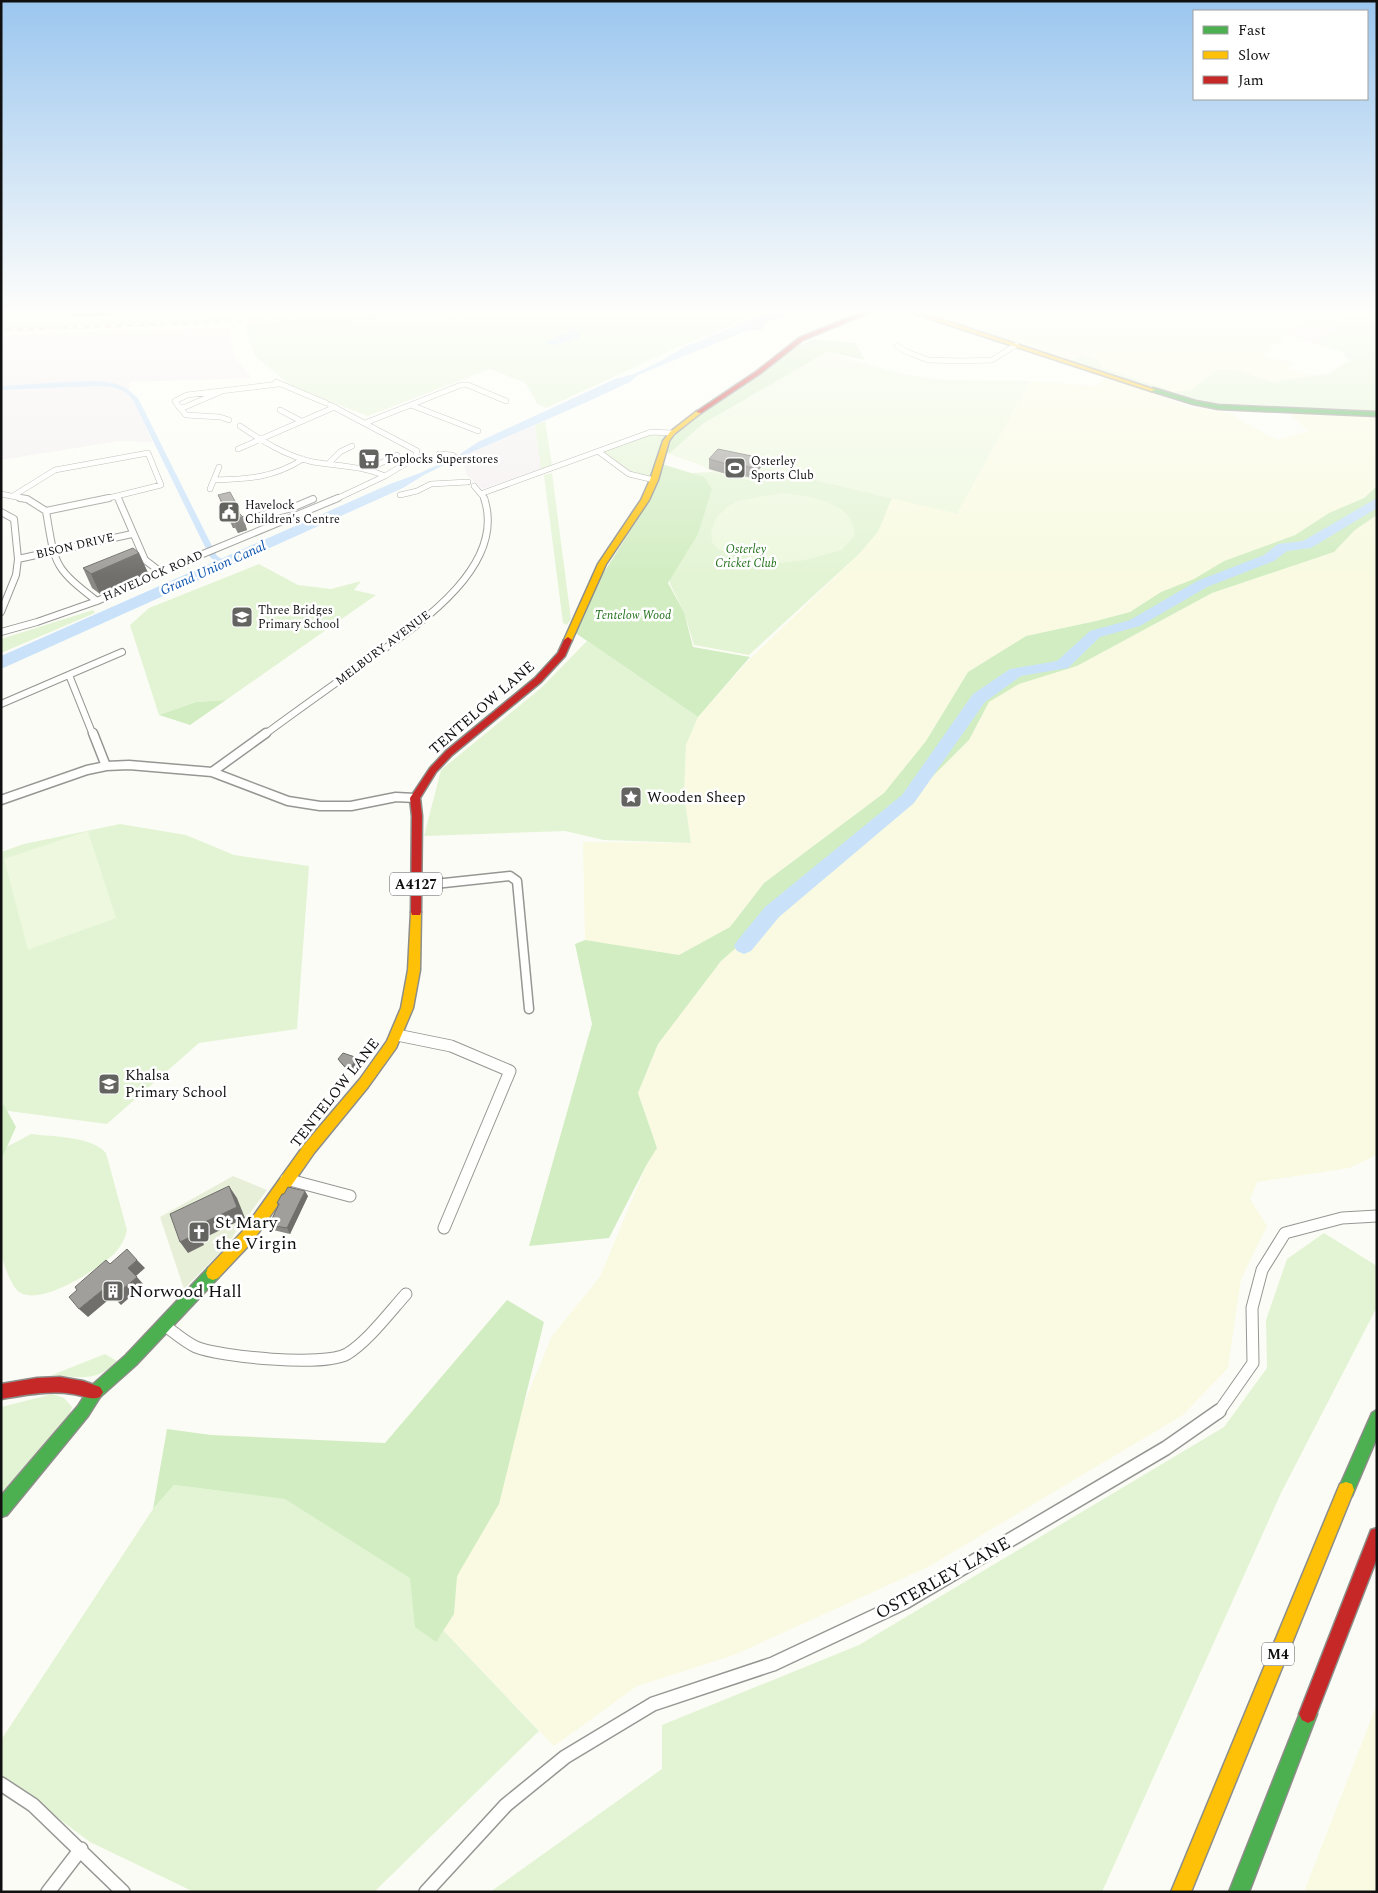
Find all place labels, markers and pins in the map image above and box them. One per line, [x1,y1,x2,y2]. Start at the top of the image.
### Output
supermarket icon: Toplocks Superstores [357,447,381,471]
place label: Toplocks Superstores [385,450,498,469]
place label: Osterley Sports Club [751,452,814,485]
sports icon: Osterley Sports Club [723,456,747,480]
place label: Havelock Children's Centre [245,496,340,529]
public building icon: Havelock Children's Centre [217,500,241,524]
place label: Three Bridges Primary School [258,601,340,634]
school or university icon: Three Bridges Primary School [230,605,254,629]
place icon: Wooden Sheep [619,785,643,809]
place label: Wooden Sheep [647,786,746,809]
place label: Khalsa Primary School [125,1064,227,1104]
school or university icon: Khalsa Primary School [97,1072,121,1096]
place label: St Mary the Virgin [215,1209,297,1257]
church icon: St Mary the Virgin [187,1220,211,1244]
place label: Norwood Hall [129,1278,242,1305]
building icon: Norwood Hall [101,1279,125,1303]

